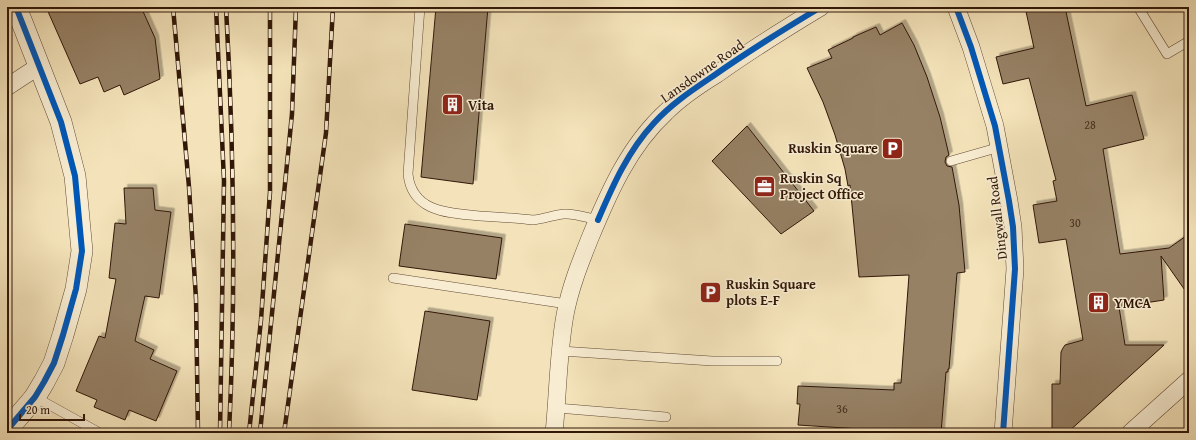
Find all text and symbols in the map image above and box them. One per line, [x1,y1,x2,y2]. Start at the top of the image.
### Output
street label: Lansdowne Road [656,34,748,107]
building icon: Vita [440,92,466,118]
place label: Vita [468,95,495,115]
house number: 28 [1084,116,1096,133]
parking icon: Ruskin Square [880,135,906,161]
place label: Ruskin Square [788,138,878,158]
place label: Ruskin Sq Project Office [780,168,864,204]
office icon: Ruskin Sq Project Office [752,173,778,199]
street label: Dingwall Road [982,175,1012,261]
house number: 30 [1069,214,1081,231]
place label: Ruskin Square plots E-F [726,274,816,310]
parking icon: Ruskin Square plots E-F [697,279,723,305]
building icon: YMCA [1085,290,1111,316]
place label: YMCA [1114,293,1151,313]
scale bar [20,396,84,422]
house number: 36 [836,400,848,417]
text: 20 m [26,401,50,418]

